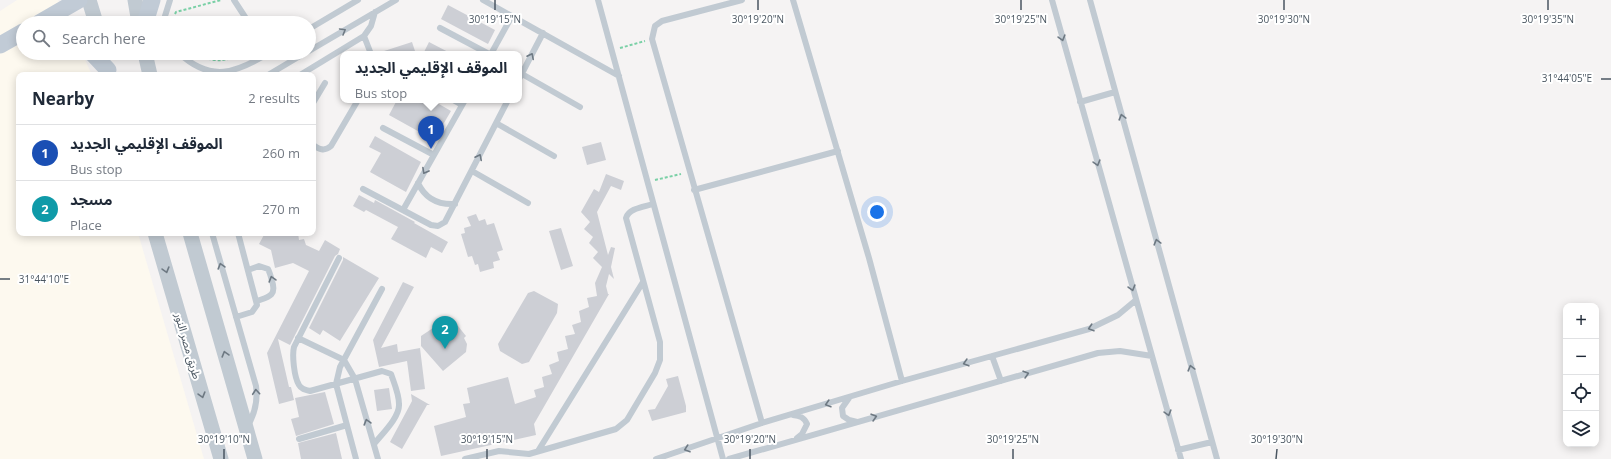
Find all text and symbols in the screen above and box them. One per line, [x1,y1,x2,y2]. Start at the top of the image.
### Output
text: 30°19'15"N [469,12,521,26]
text: 30°19'20"N [732,12,784,26]
text: 30°19'25"N [995,12,1047,26]
text: 30°19'30"N [1258,12,1310,26]
text: 30°19'35"N [1522,12,1574,26]
search box [16,16,316,60]
icon: search [30,27,52,49]
text: Search here [62,28,146,48]
one-way arrow [339,29,346,36]
one-way arrow [1057,34,1066,41]
popup [340,51,522,103]
one-way arrow [526,53,534,61]
text: الموقف الإقليمي الجديد [355,57,507,77]
text: 31°44'05"E [1542,71,1592,85]
text: Bus stop [355,84,407,102]
text: Nearby [32,87,94,110]
text: 2 results [248,89,300,107]
one-way arrow [1118,114,1127,121]
pin: 1 [418,116,444,149]
text: الموقف الإقليمي الجديد [70,133,223,153]
text: 1 [41,144,49,162]
text: 260 m [262,144,300,162]
one-way arrow [474,153,482,161]
one-way arrow [1093,159,1101,166]
text: Bus stop [70,160,123,178]
one-way arrow [423,167,430,174]
text: مسجد [70,189,112,209]
text: 2 [41,200,49,218]
text: 270 m [262,200,300,218]
your location [867,202,887,222]
text: Place [70,216,102,234]
one-way arrow [1153,239,1162,246]
one-way arrow [218,263,226,270]
one-way arrow [161,267,170,274]
text: 31°44'10"E [19,272,69,286]
one-way arrow [268,276,277,283]
one-way arrow [1128,285,1136,291]
map controls [1563,303,1599,447]
button: + [1563,303,1599,339]
street label: طريق مصر النور [172,310,205,381]
pin: 2 [432,316,458,349]
one-way arrow [1088,323,1095,332]
button: − [1563,339,1599,375]
one-way arrow [221,351,230,358]
one-way arrow [963,358,970,367]
one-way arrow [1188,364,1196,371]
one-way arrow [1022,370,1029,379]
button: locate [1563,375,1599,411]
one-way arrow [252,389,261,395]
one-way arrow [197,392,206,399]
one-way arrow [825,399,832,407]
one-way arrow [1163,409,1172,416]
button: layers [1563,411,1599,447]
one-way arrow [870,413,877,422]
one-way arrow [363,418,372,425]
text: 30°19'10"N [198,432,250,446]
text: 30°19'15"N [461,432,513,446]
text: 30°19'20"N [724,432,776,446]
text: 30°19'25"N [987,432,1039,446]
text: 30°19'30"N [1251,432,1303,446]
one-way arrow [684,444,691,452]

